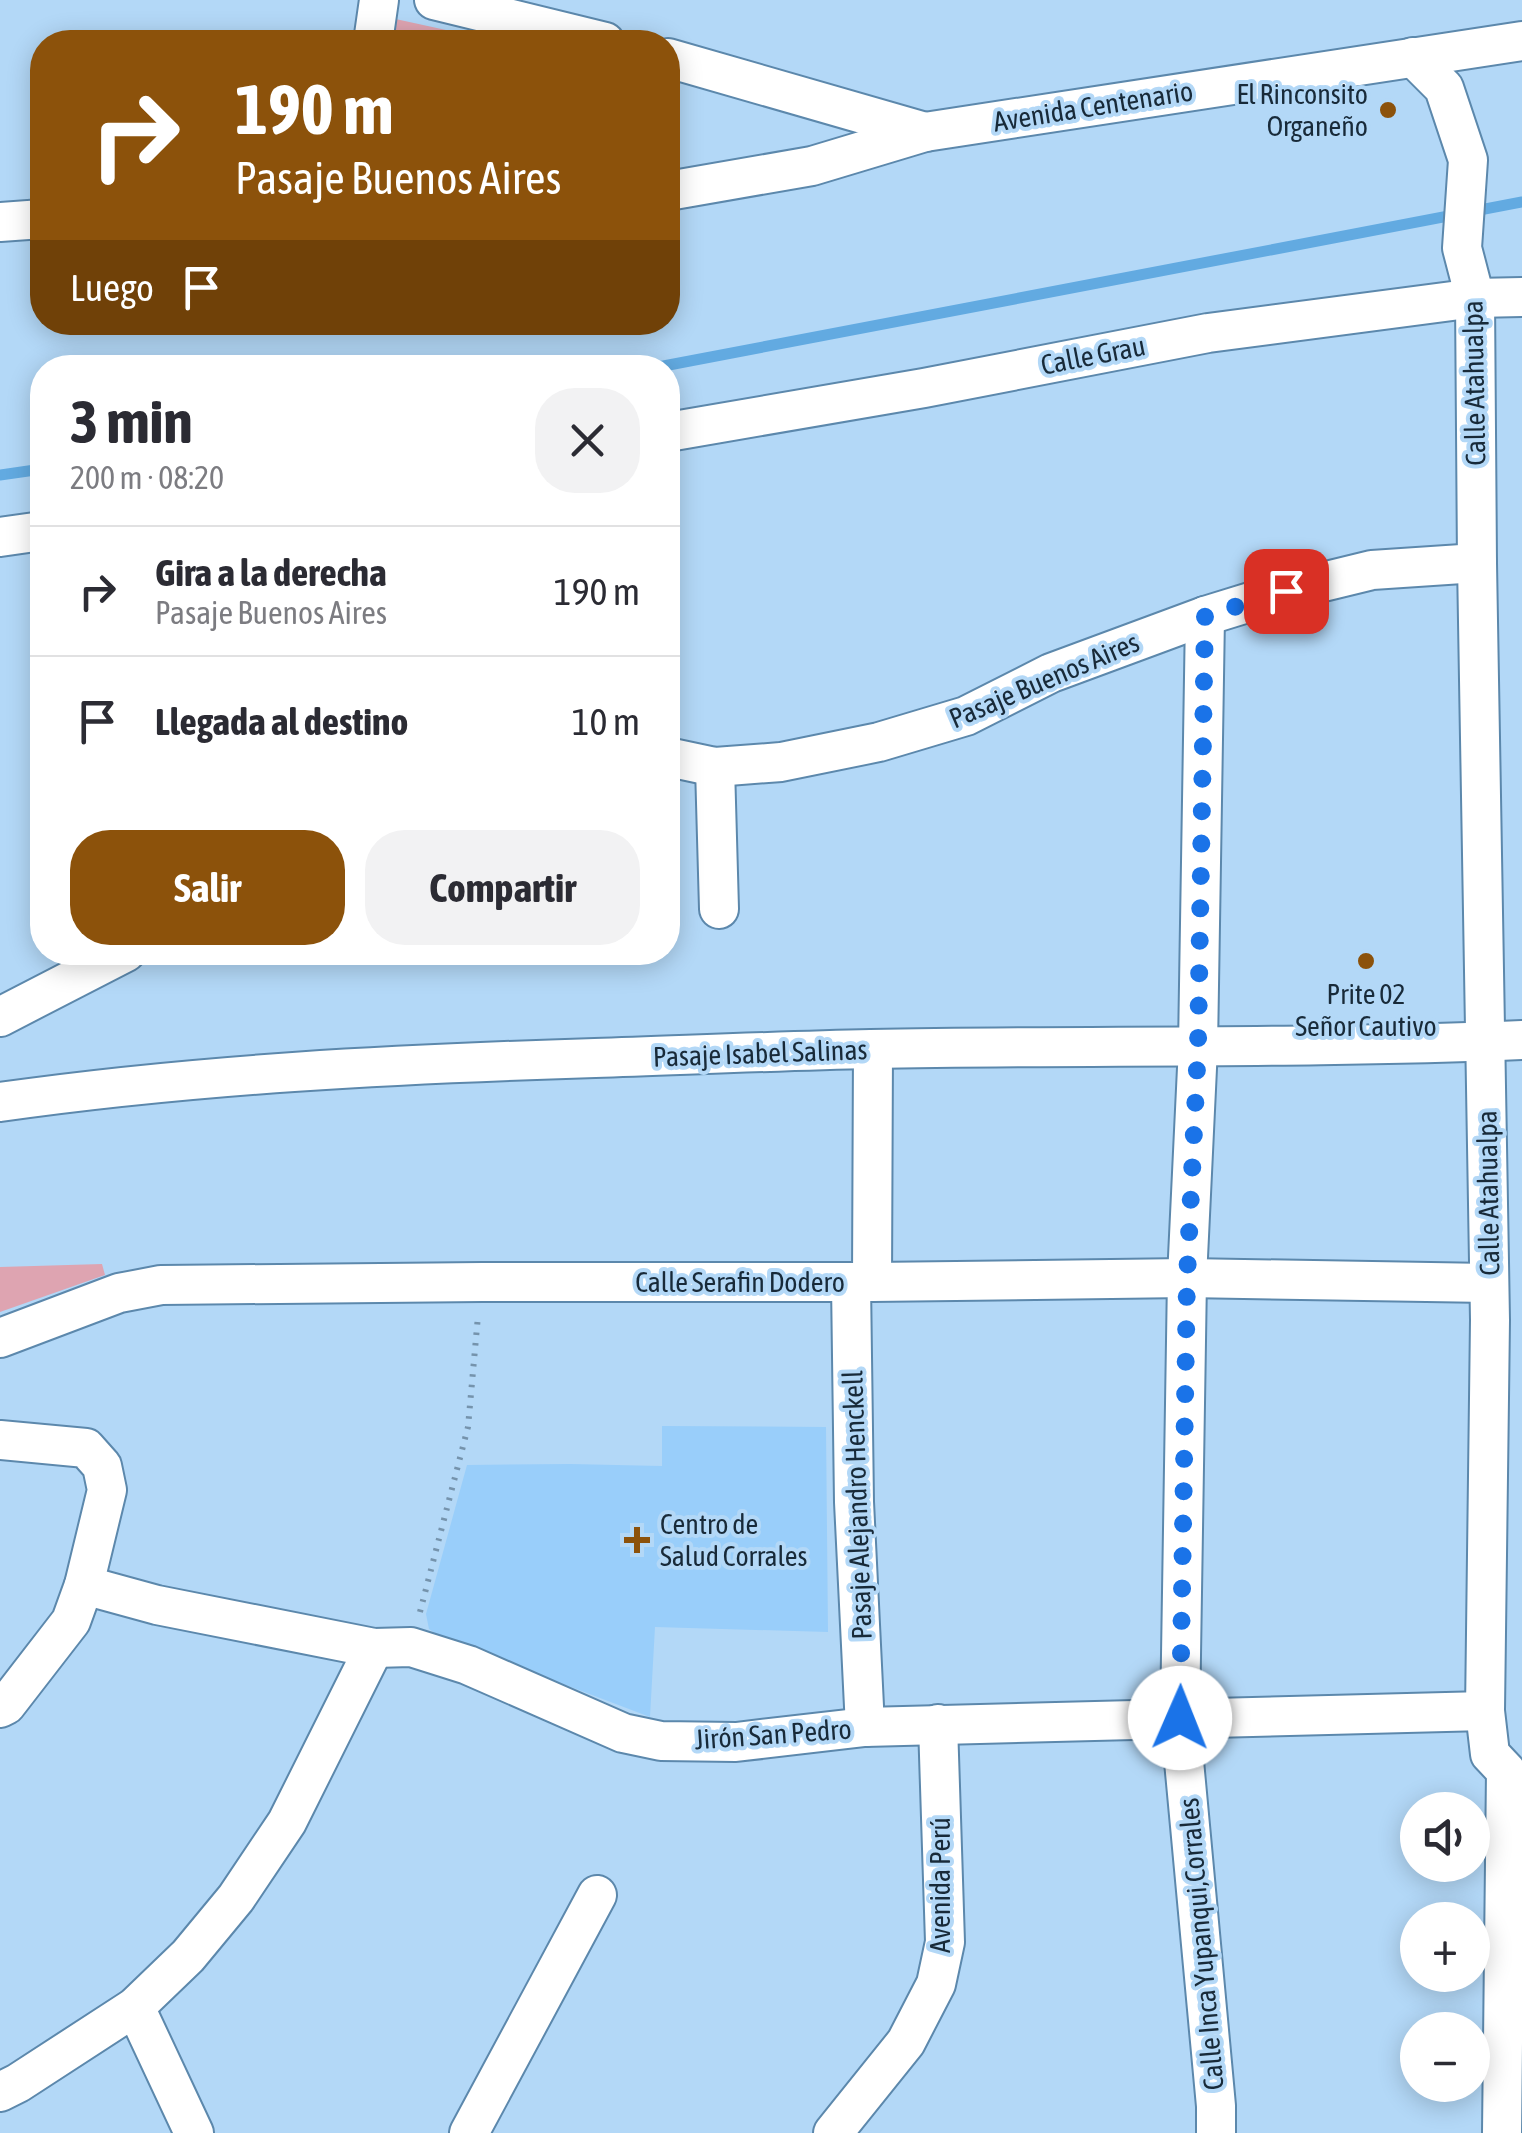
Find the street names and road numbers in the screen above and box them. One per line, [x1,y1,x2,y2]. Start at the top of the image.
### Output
street label: Avenida Centenario [991,74,1195,138]
street label: Calle Atahualpa [1457,300,1491,466]
street label: Calle Grau [1038,329,1148,381]
street label: Pasaje Buenos Aires [944,626,1144,734]
street label: Pasaje Isabel Salinas [652,1033,868,1073]
street label: Calle Atahualpa [1471,1110,1505,1276]
street label: Calle Serafin Dodero [635,1266,845,1298]
street label: Pasaje Alejandro Henckell [836,1369,878,1640]
street label: Jirón San Pedro [694,1713,852,1755]
street label: Calle Inca Yupanqui,Corrales [1172,1797,1230,2091]
street label: Avenida Perú [924,1817,956,1953]

